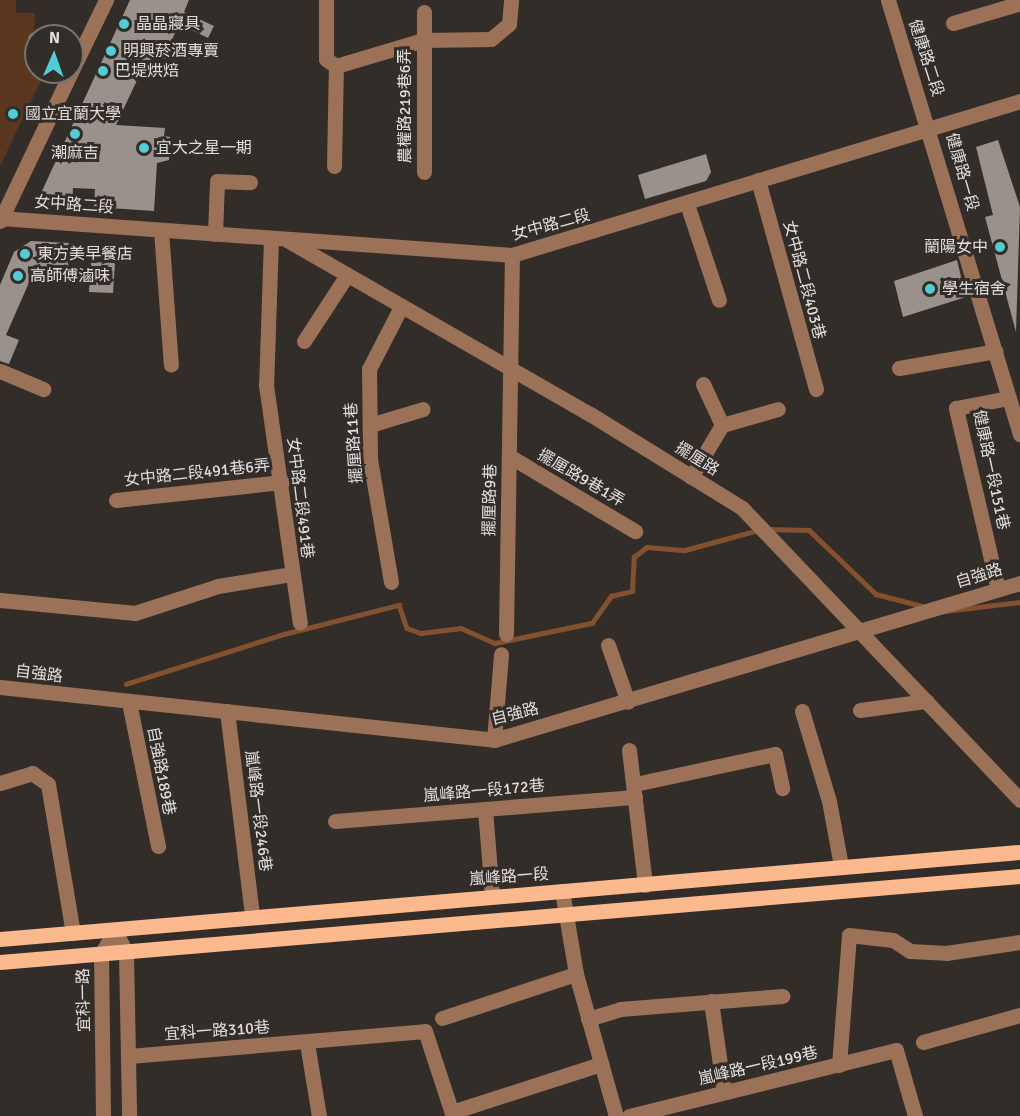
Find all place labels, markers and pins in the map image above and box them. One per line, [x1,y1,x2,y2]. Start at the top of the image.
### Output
place label: 晶晶寢具 [136,14,200,34]
marker: 晶晶寢具 [117,17,131,31]
place label: 明興菸酒專賣 [123,41,219,61]
marker: 明興菸酒專賣 [104,44,118,58]
place label: 巴堤烘焙 [115,61,179,81]
marker: 巴堤烘焙 [96,64,110,78]
place label: 國立宜蘭大學 [25,104,121,124]
marker: 國立宜蘭大學 [6,107,20,121]
marker: 潮麻吉 [68,127,82,141]
place label: 宜大之星一期 [156,138,252,158]
marker: 宜大之星一期 [137,141,151,155]
place label: 潮麻吉 [51,143,99,163]
place label: 蘭陽女中 [924,237,988,257]
marker: 蘭陽女中 [993,240,1007,254]
place label: 東方美早餐店 [37,244,133,264]
marker: 東方美早餐店 [18,247,32,261]
place label: 高師傅滷味 [30,266,110,286]
marker: 高師傅滷味 [11,269,25,283]
place label: 學生宿舍 [942,279,1006,299]
marker: 學生宿舍 [923,282,937,296]

